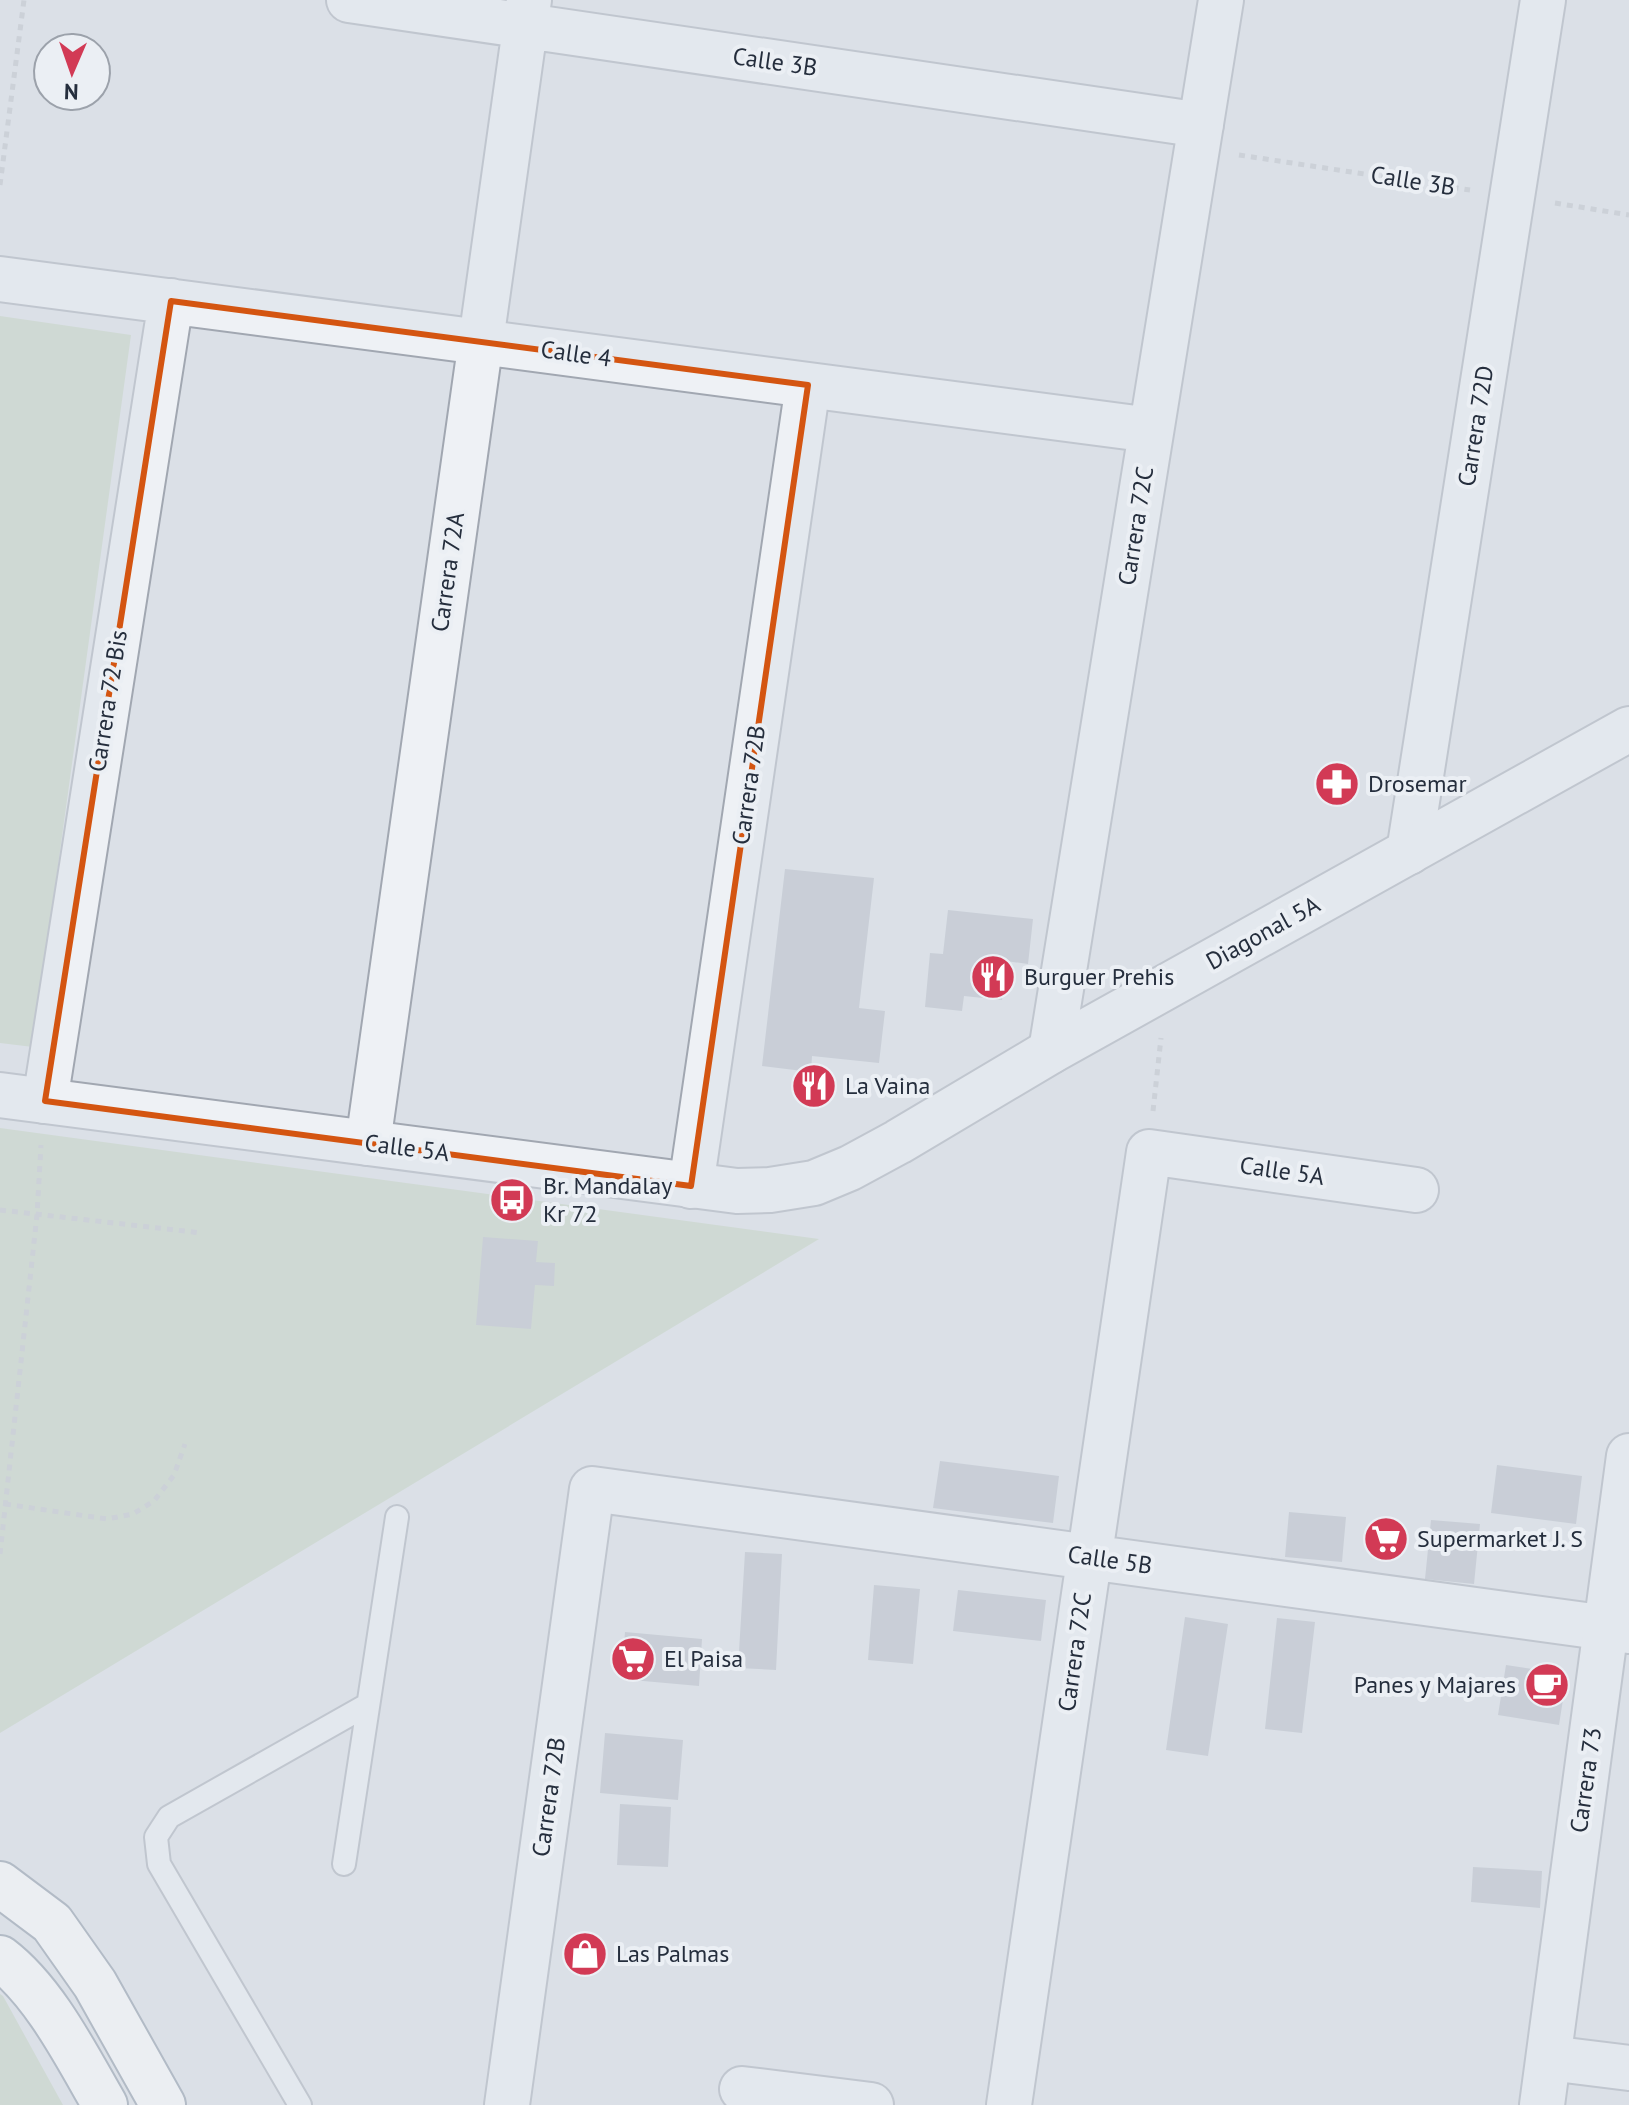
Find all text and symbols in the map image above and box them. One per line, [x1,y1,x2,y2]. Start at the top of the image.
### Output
north arrow [32,32,112,112]
street label: Calle 3B [731,40,819,83]
text: N [64,78,79,106]
street label: Calle 3B [1369,159,1457,202]
street label: Calle 4 [539,333,613,374]
street label: Carrera 72D [1451,363,1500,489]
street label: Carrera 72C [1111,464,1160,588]
street label: Carrera 72A [424,510,471,634]
street label: Carrera 72 Bis [81,628,134,774]
street label: Carrera 72B [725,723,772,847]
pharmacy icon: Drosemar [1313,760,1361,808]
place label: Drosemar [1368,768,1467,799]
street label: Diagonal 5A [1200,889,1325,977]
restaurant icon: Burguer Prehis [969,953,1017,1001]
place label: Burguer Prehis [1024,961,1174,992]
restaurant icon: La Vaina [790,1062,838,1110]
place label: La Vaina [845,1070,930,1101]
street label: Calle 5A [363,1127,451,1168]
street label: Calle 5A [1238,1149,1326,1192]
place label: Br. Mandalay Kr 72 [543,1170,672,1229]
bus stop icon: Br. Mandalay Kr 72 [488,1176,536,1224]
supermarket icon: Supermarket J. S [1362,1515,1410,1563]
place label: Supermarket J. S [1417,1523,1583,1554]
street label: Calle 5B [1066,1538,1154,1581]
street label: Carrera 72C [1051,1590,1098,1714]
supermarket icon: El Paisa [609,1635,657,1683]
place label: El Paisa [664,1643,743,1674]
cafe icon: Panes y Majares [1523,1661,1571,1709]
place label: Panes y Majares [1354,1669,1516,1700]
street label: Carrera 73 [1563,1725,1608,1835]
street label: Carrera 72B [525,1735,572,1859]
shop icon: Las Palmas [561,1930,609,1978]
place label: Las Palmas [616,1938,729,1969]

